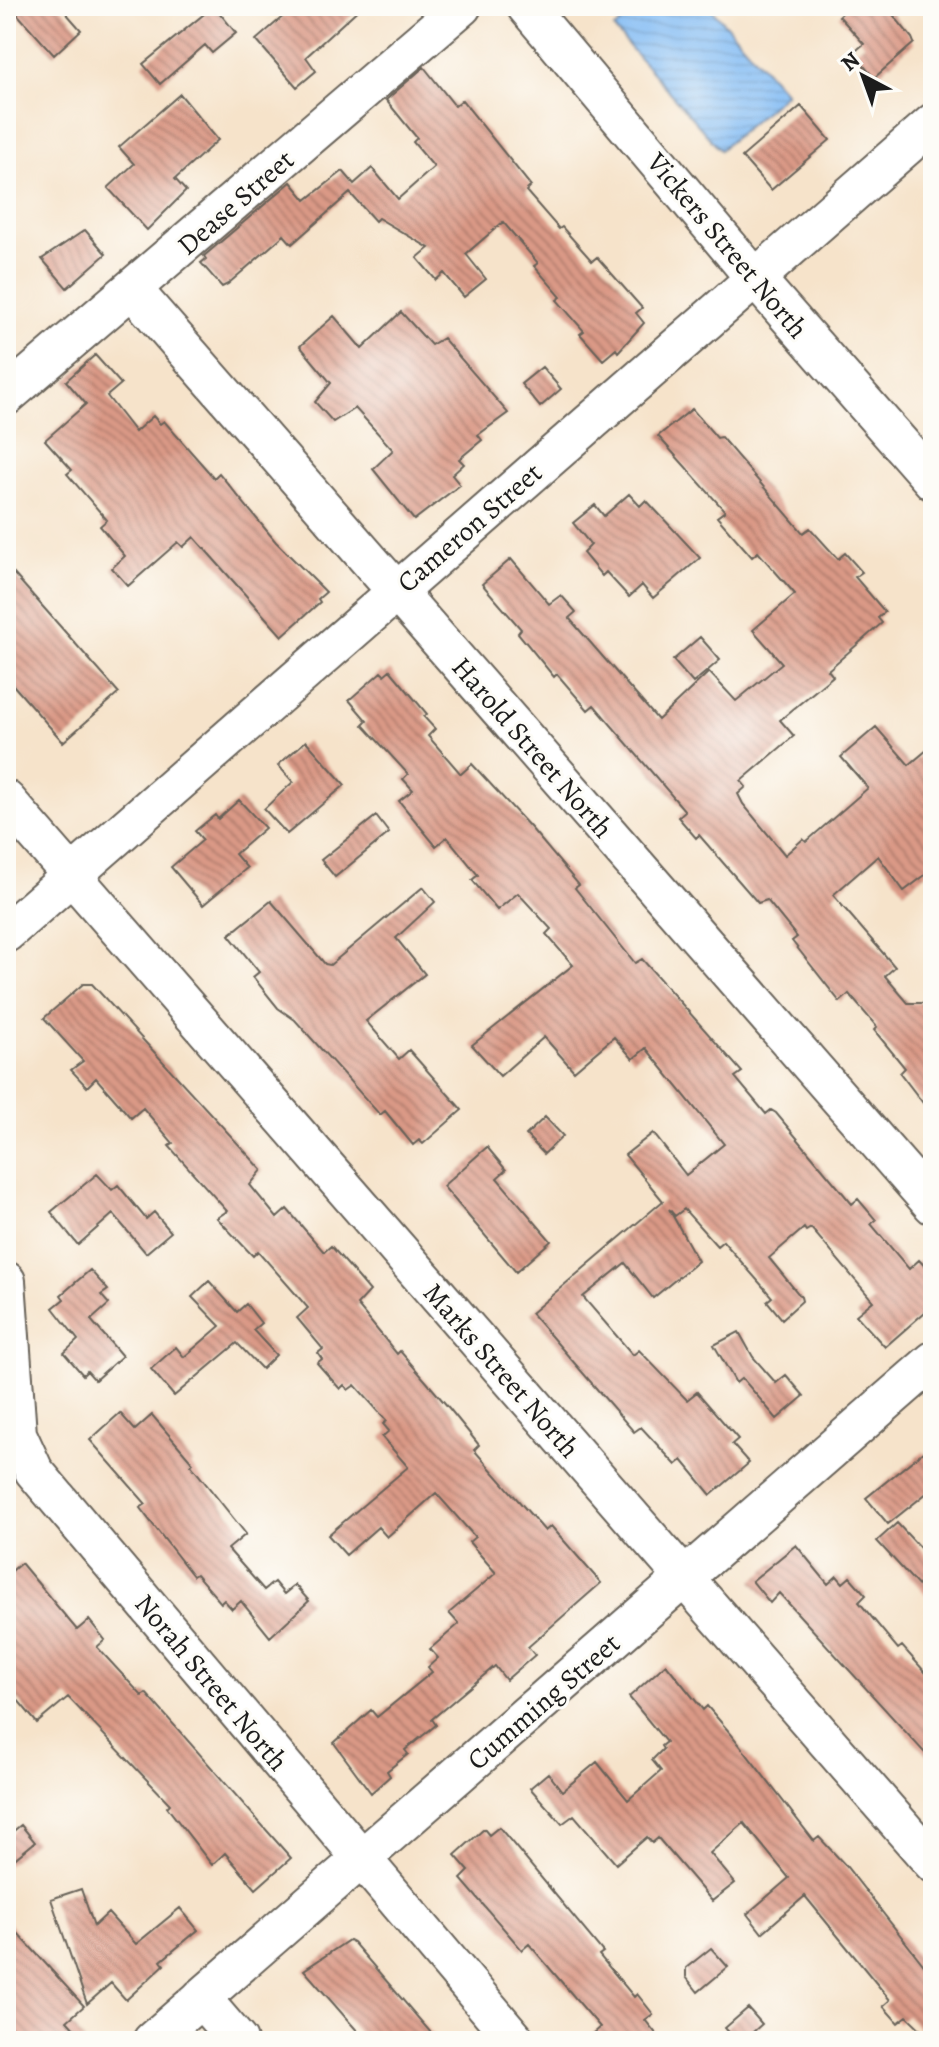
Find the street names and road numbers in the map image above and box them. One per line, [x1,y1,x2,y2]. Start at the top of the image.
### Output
street label: Dease Street [169,141,302,264]
street label: Vickers Street North [637,144,816,347]
street label: Cameron Street [389,454,550,601]
street label: Harold Street North [443,649,621,846]
street label: Marks Street North [414,1275,588,1466]
street label: Norah Street North [126,1586,297,1779]
street label: Cumming Street [459,1625,628,1779]

